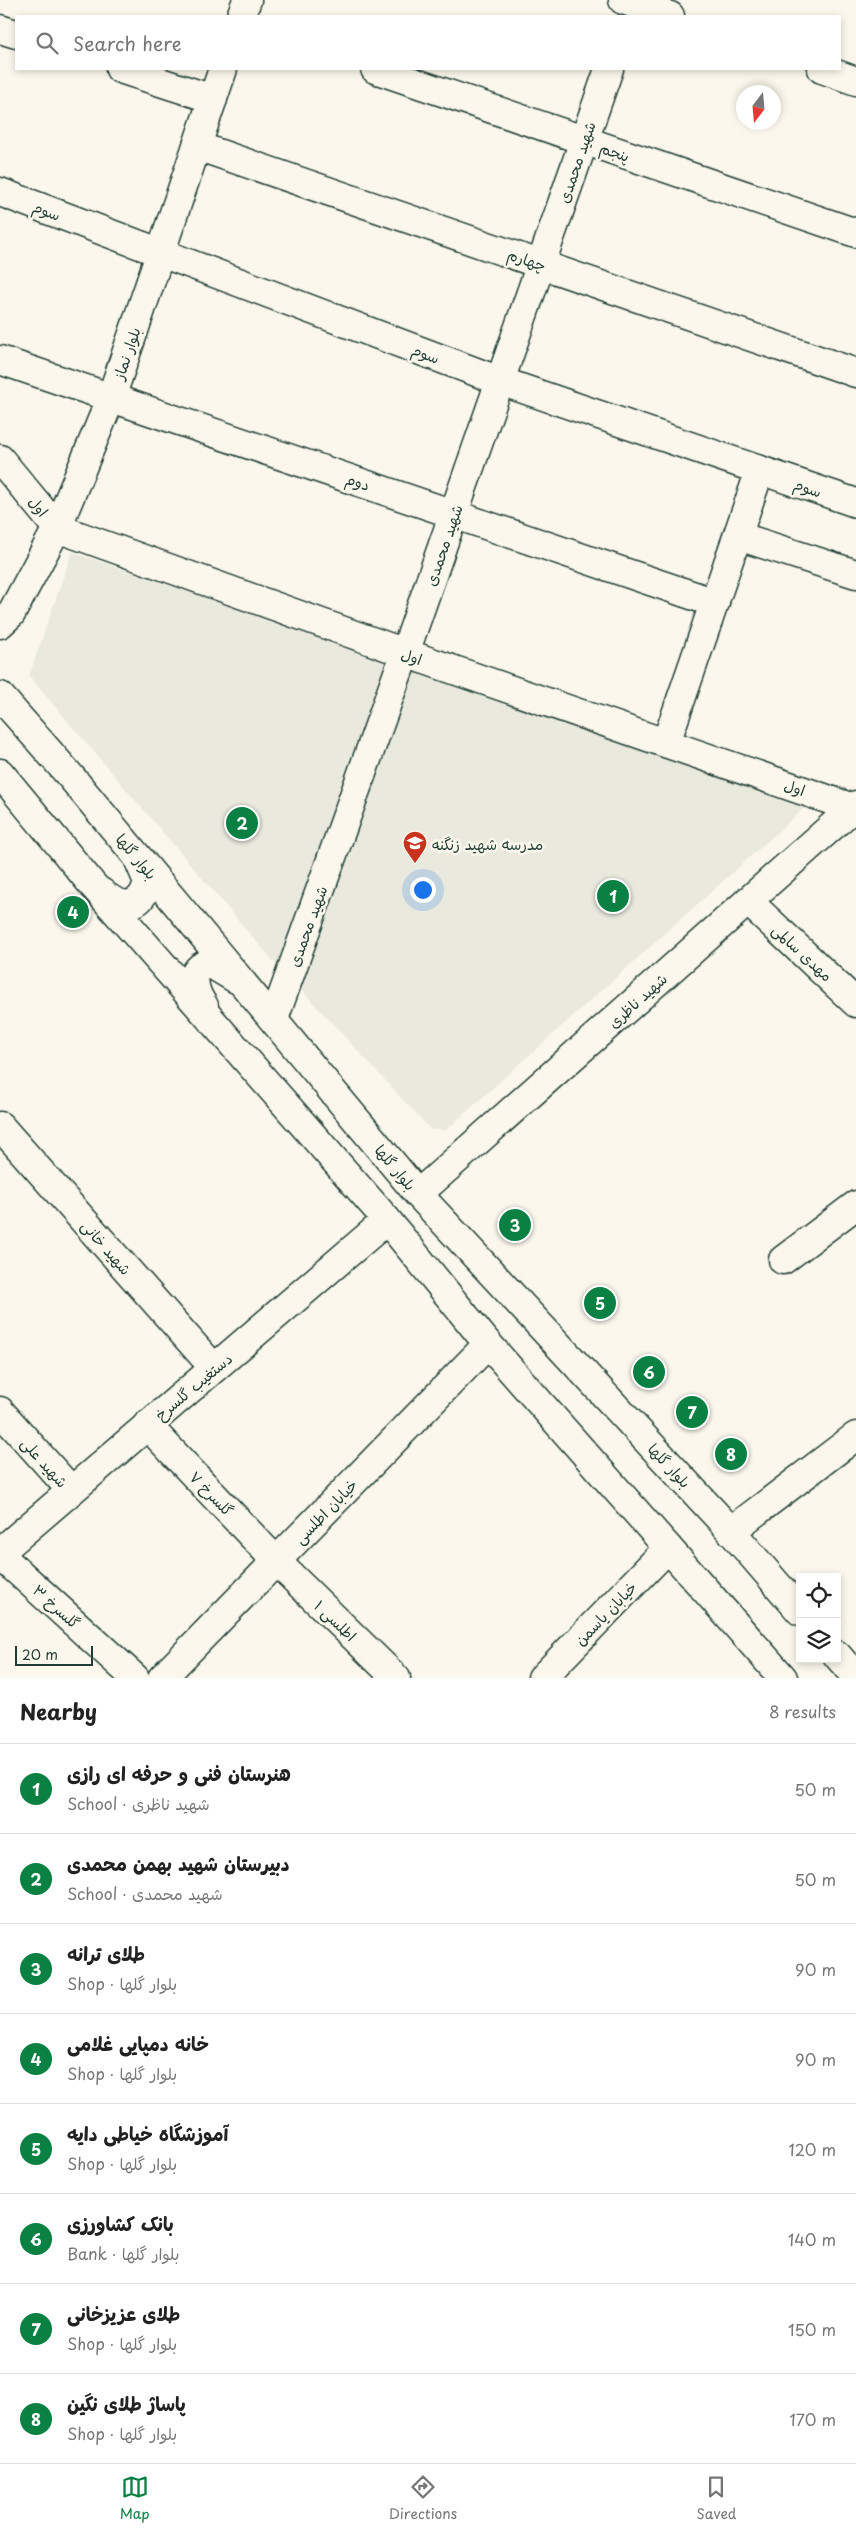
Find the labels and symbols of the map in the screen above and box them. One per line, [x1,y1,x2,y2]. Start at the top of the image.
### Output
north arrow [736,85,781,130]
street label: شهید محمدی [551,118,601,206]
street label: پنجم [596,135,633,169]
street label: سوم [29,194,64,228]
street label: چهارم [504,242,549,277]
street label: بلوار نماز [106,324,146,383]
street label: سوم [408,337,443,371]
street label: دوم [342,466,373,498]
street label: سوم [790,471,825,504]
street label: اول [24,491,54,521]
street label: شهید محمدی [418,501,468,589]
street label: اول [398,642,426,670]
street label: اول [781,773,809,801]
pin: 2 [226,804,258,842]
street label: بلوار گلها [111,828,163,884]
school or university icon: مدرسه شهید زنگنه [402,830,428,864]
place label: مدرسه شهید زنگنه [432,832,543,855]
your location [410,877,436,903]
pin: 1 [597,877,629,915]
street label: شهید محمدی [282,882,332,970]
pin: 4 [57,893,89,931]
street label: مهدی سالمی [768,918,838,986]
street label: شهید ناظری [602,967,672,1033]
street label: بلوار گلها [370,1139,422,1195]
pin: 3 [499,1206,531,1244]
street label: شهید خانی [77,1214,137,1280]
pin: 5 [584,1284,616,1322]
street label: دستغیب گلسرخ [149,1347,237,1425]
pin: 6 [633,1353,665,1391]
pin: 7 [676,1393,708,1431]
street label: شهید علی [16,1432,74,1492]
pin: 8 [715,1435,747,1473]
street label: بلوار گلها [643,1437,697,1493]
street label: گلسرخ ۷ [185,1465,239,1521]
street label: خیابان اطلسی [288,1473,362,1549]
street label: خیابان یاسمن [568,1576,642,1650]
street label: گلسرخ ۳ [28,1578,86,1634]
street label: اطلسی ۱ [310,1594,362,1646]
scale bar [15,1643,92,1666]

